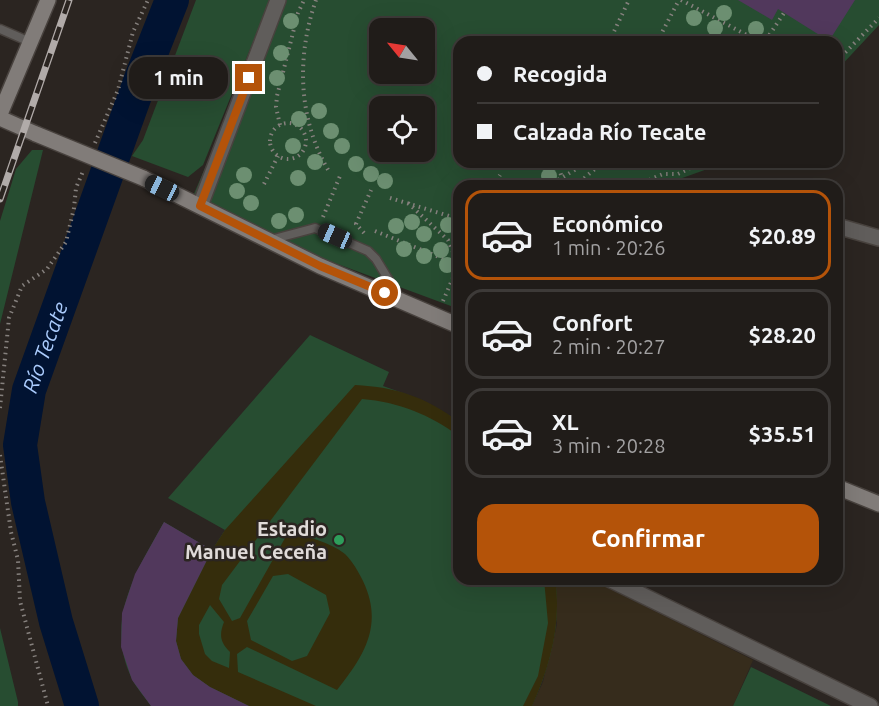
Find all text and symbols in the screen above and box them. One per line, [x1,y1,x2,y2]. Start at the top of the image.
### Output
north arrow [369,18,435,84]
map controls [369,18,435,162]
callout: 1 min [129,57,228,99]
text: Recogida [513,61,608,86]
route end [235,64,262,91]
text: 1 min [153,66,204,89]
button: locate [369,96,435,162]
text: Calzada Río Tecate [513,119,706,144]
car [142,172,182,204]
icon: car [480,208,534,262]
text: Económico [552,211,663,236]
car [315,220,355,252]
text: $20.89 [749,223,816,248]
text: 1 min · 20:26 [552,236,666,259]
route start [371,279,398,306]
water label: Río Tecate [17,298,72,396]
icon: car [480,307,534,361]
text: Confort [552,310,633,335]
text: $28.20 [749,322,816,347]
text: 2 min · 20:27 [552,335,666,358]
icon: car [480,406,534,460]
text: XL [552,409,579,434]
text: $35.51 [749,421,816,446]
text: 3 min · 20:28 [552,434,666,457]
button: Confirmar [477,504,819,573]
place label: Estadio Manuel Ceceña [185,517,327,563]
marker: Estadio Manuel Ceceña [332,533,346,547]

